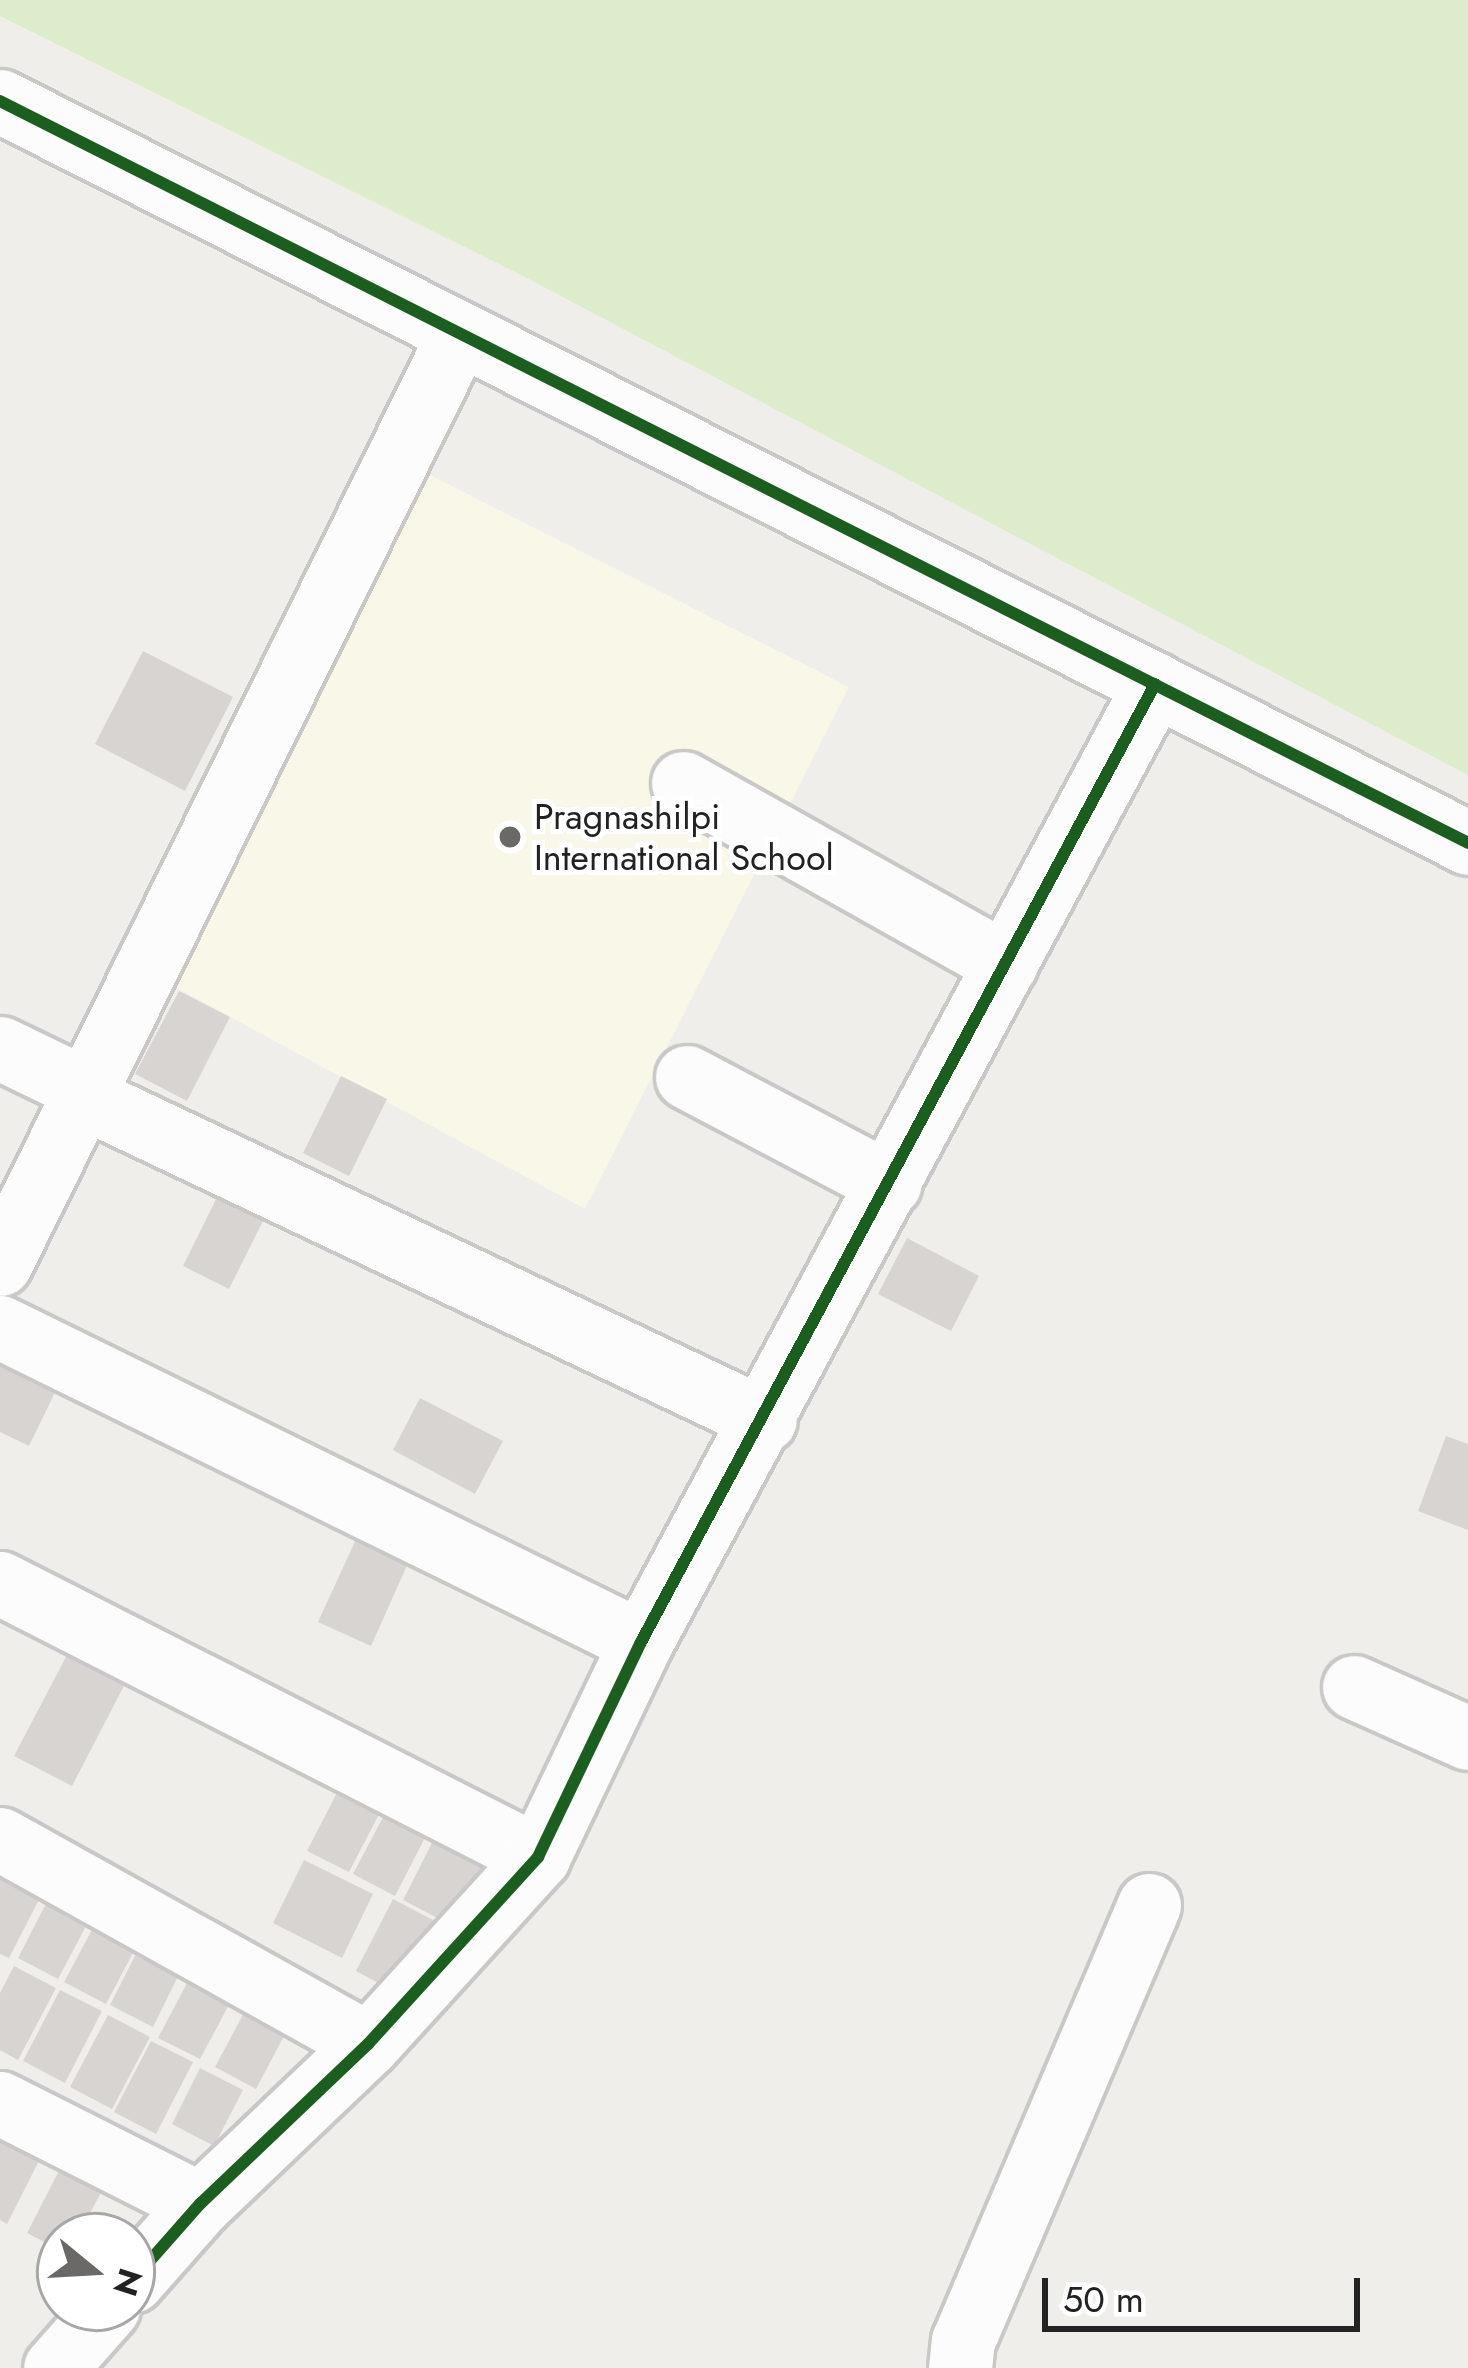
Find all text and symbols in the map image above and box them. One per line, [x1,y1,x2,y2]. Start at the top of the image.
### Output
place label: Pragnashilpi International School [534,794,834,879]
marker: Pragnashilpi International School [497,824,523,850]
north arrow [36,2212,156,2332]
scale bar [1048,2254,1366,2328]
text: N [101,2263,154,2302]
text: 50 m [1063,2273,1144,2325]

